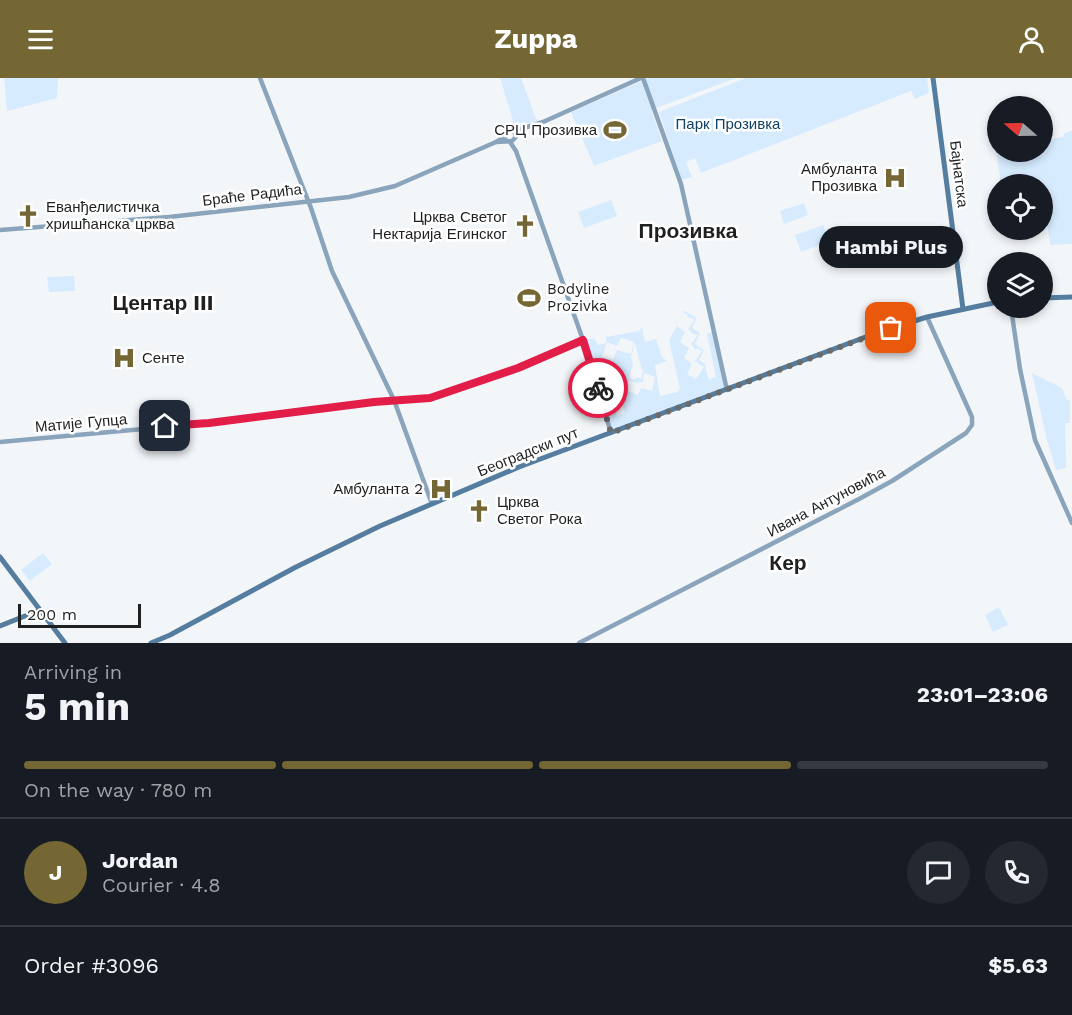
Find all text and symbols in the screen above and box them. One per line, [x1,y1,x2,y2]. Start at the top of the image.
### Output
icon: menu [24,23,57,56]
text: Zuppa [495,23,578,55]
icon: person [1015,23,1048,56]
north arrow [987,96,1053,162]
map controls [987,96,1053,318]
park label: Парк Прозивка [676,115,781,133]
sports icon: СРЦ Прозивка [602,117,628,143]
place label: СРЦ Прозивка [494,121,598,139]
street label: Бајнатска [946,140,972,209]
place label: Амбуланта Прозивка [801,160,878,195]
hospital icon: Амбуланта Прозивка [882,165,908,191]
button: locate [987,174,1053,240]
street label: Браће Радића [201,180,303,210]
place label: Еванђелистичка хришћанска црква [46,198,175,233]
church icon: Еванђелистичка хришћанска црква [15,203,41,229]
place label: Црква Светог Нектарија Егинског [372,208,508,243]
church icon: Црква Светог Нектарија Егинског [512,213,538,239]
district label: Прозивка [639,218,738,243]
callout: Hambi Plus [819,226,963,268]
text: Hambi Plus [835,235,947,259]
button: layers [987,252,1053,318]
place label: Bodyline Prozivka [547,280,609,315]
sports icon: Bodyline Prozivka [516,285,542,311]
district label: Центар III [113,290,213,315]
pin [865,302,916,353]
icon: bag [874,311,907,344]
hospital icon: Сенте [111,345,137,371]
place label: Сенте [142,349,185,367]
courier [568,358,628,418]
icon: bike [582,372,615,405]
pin [139,400,190,451]
icon: home [148,409,181,442]
street label: Матије Гупца [34,410,128,436]
street label: Београдски пут [475,423,581,480]
street label: Ивана Антуновића [764,463,889,541]
hospital icon: Амбуланта 2 [428,476,454,502]
place label: Амбуланта 2 [333,480,423,498]
place label: Црква Светог Рока [497,493,583,528]
church icon: Црква Светог Рока [466,498,492,524]
district label: Кер [769,550,807,575]
scale bar [18,601,141,628]
text: 200 m [27,605,77,624]
text: Arriving in [24,660,122,684]
text: 23:01–23:06 [917,682,1048,707]
text: 5 min [24,684,130,729]
text: On the way · 780 m [24,778,212,802]
button: chat [907,841,970,904]
button: phone [985,841,1048,904]
text: Jordan [102,848,178,873]
text: J [49,860,62,885]
text: Courier · 4.8 [102,873,221,897]
text: Order #3096 [24,953,159,978]
text: $5.63 [988,953,1048,978]

